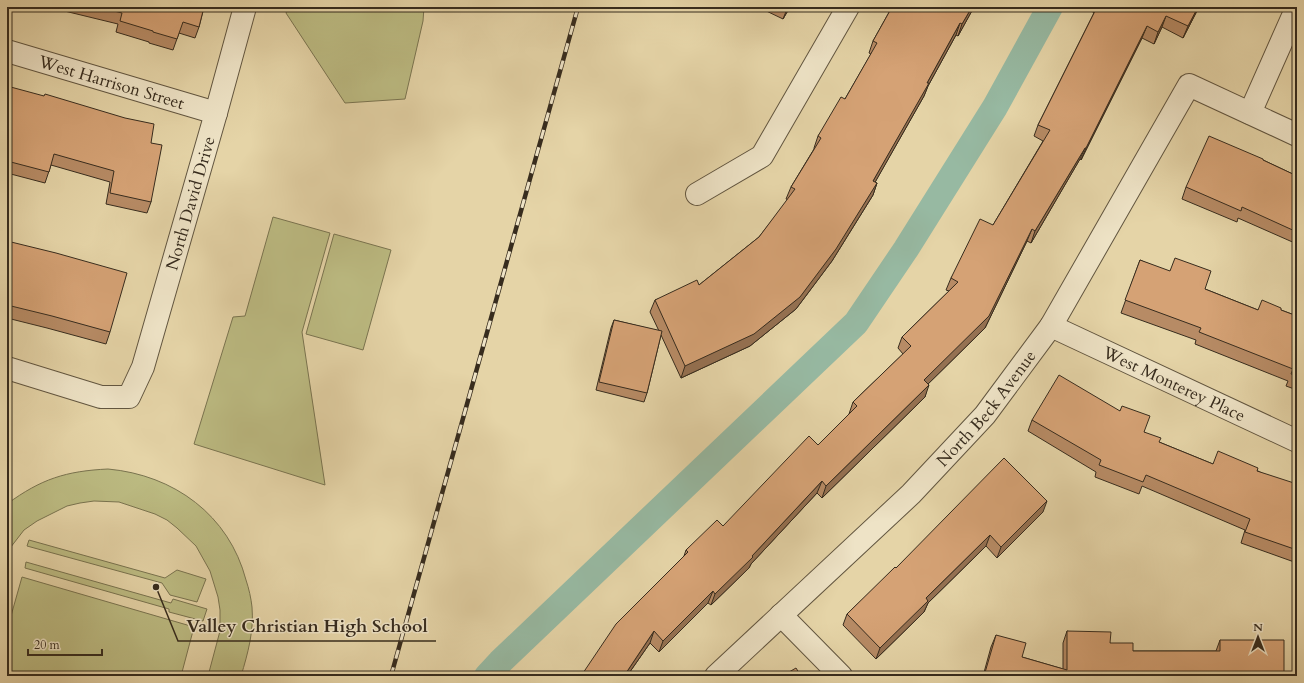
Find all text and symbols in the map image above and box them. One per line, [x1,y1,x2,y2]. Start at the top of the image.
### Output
street label: West Harrison Street [35,50,188,115]
street label: North David Drive [160,133,221,273]
street label: West Monterey Place [1098,340,1249,427]
street label: North Beck Avenue [931,345,1041,472]
callout: Valley Christian High School [178,611,436,641]
text: Valley Christian High School [186,614,428,639]
north arrow [1238,617,1278,657]
text: N [1253,620,1263,635]
scale bar [28,631,102,657]
text: 20 m [34,637,61,653]

